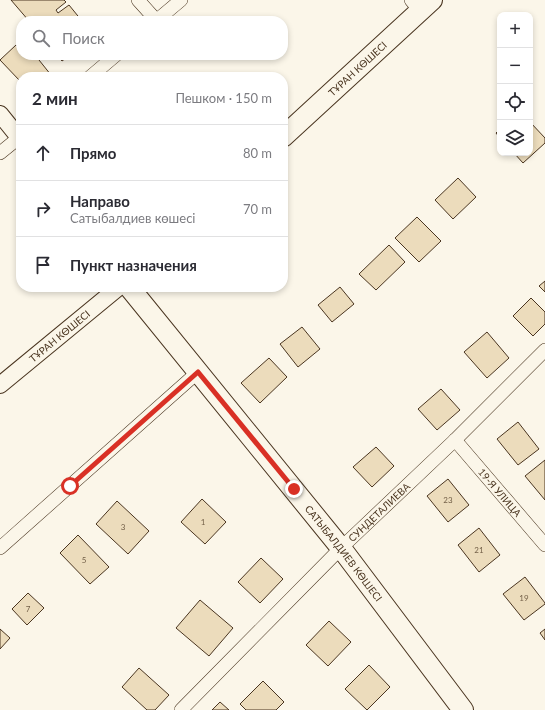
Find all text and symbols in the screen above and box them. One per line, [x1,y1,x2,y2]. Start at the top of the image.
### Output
map controls [497,12,533,156]
button: + [497,12,533,48]
search box [16,16,288,60]
icon: search [30,27,52,49]
text: Поиск [62,29,105,47]
street label: ТҰРАН КӨШЕСІ [326,39,389,98]
button: − [497,48,533,84]
button: locate [497,84,533,120]
text: 2 мин [32,88,78,109]
text: Пешком · 150 m [175,90,272,106]
button: layers [497,120,533,156]
icon: ahead [32,142,54,164]
text: Прямо [70,144,116,162]
text: 80 m [243,145,272,161]
text: Направо [70,192,130,210]
icon: right [32,198,54,220]
text: 70 m [243,201,272,217]
text: Сатыбалдиев көшесі [70,210,196,226]
icon: arrive [32,254,54,276]
text: Пункт назначения [70,256,197,274]
street label: ТҰРАН КӨШЕСІ [27,308,92,365]
street label: 19-Я УЛИЦА [476,466,524,519]
route start [61,477,79,495]
route end [285,480,303,498]
street label: СУНДЕТАЛИЕВА [346,480,412,544]
house number: 23 [443,495,453,505]
street label: САТЫБАЛДИЕВ КӨШЕСІ [303,503,385,604]
house number: 1 [201,517,206,527]
house number: 3 [121,522,126,532]
house number: 21 [474,545,484,555]
house number: 5 [82,555,87,565]
house number: 19 [519,593,529,603]
house number: 7 [26,604,31,614]

